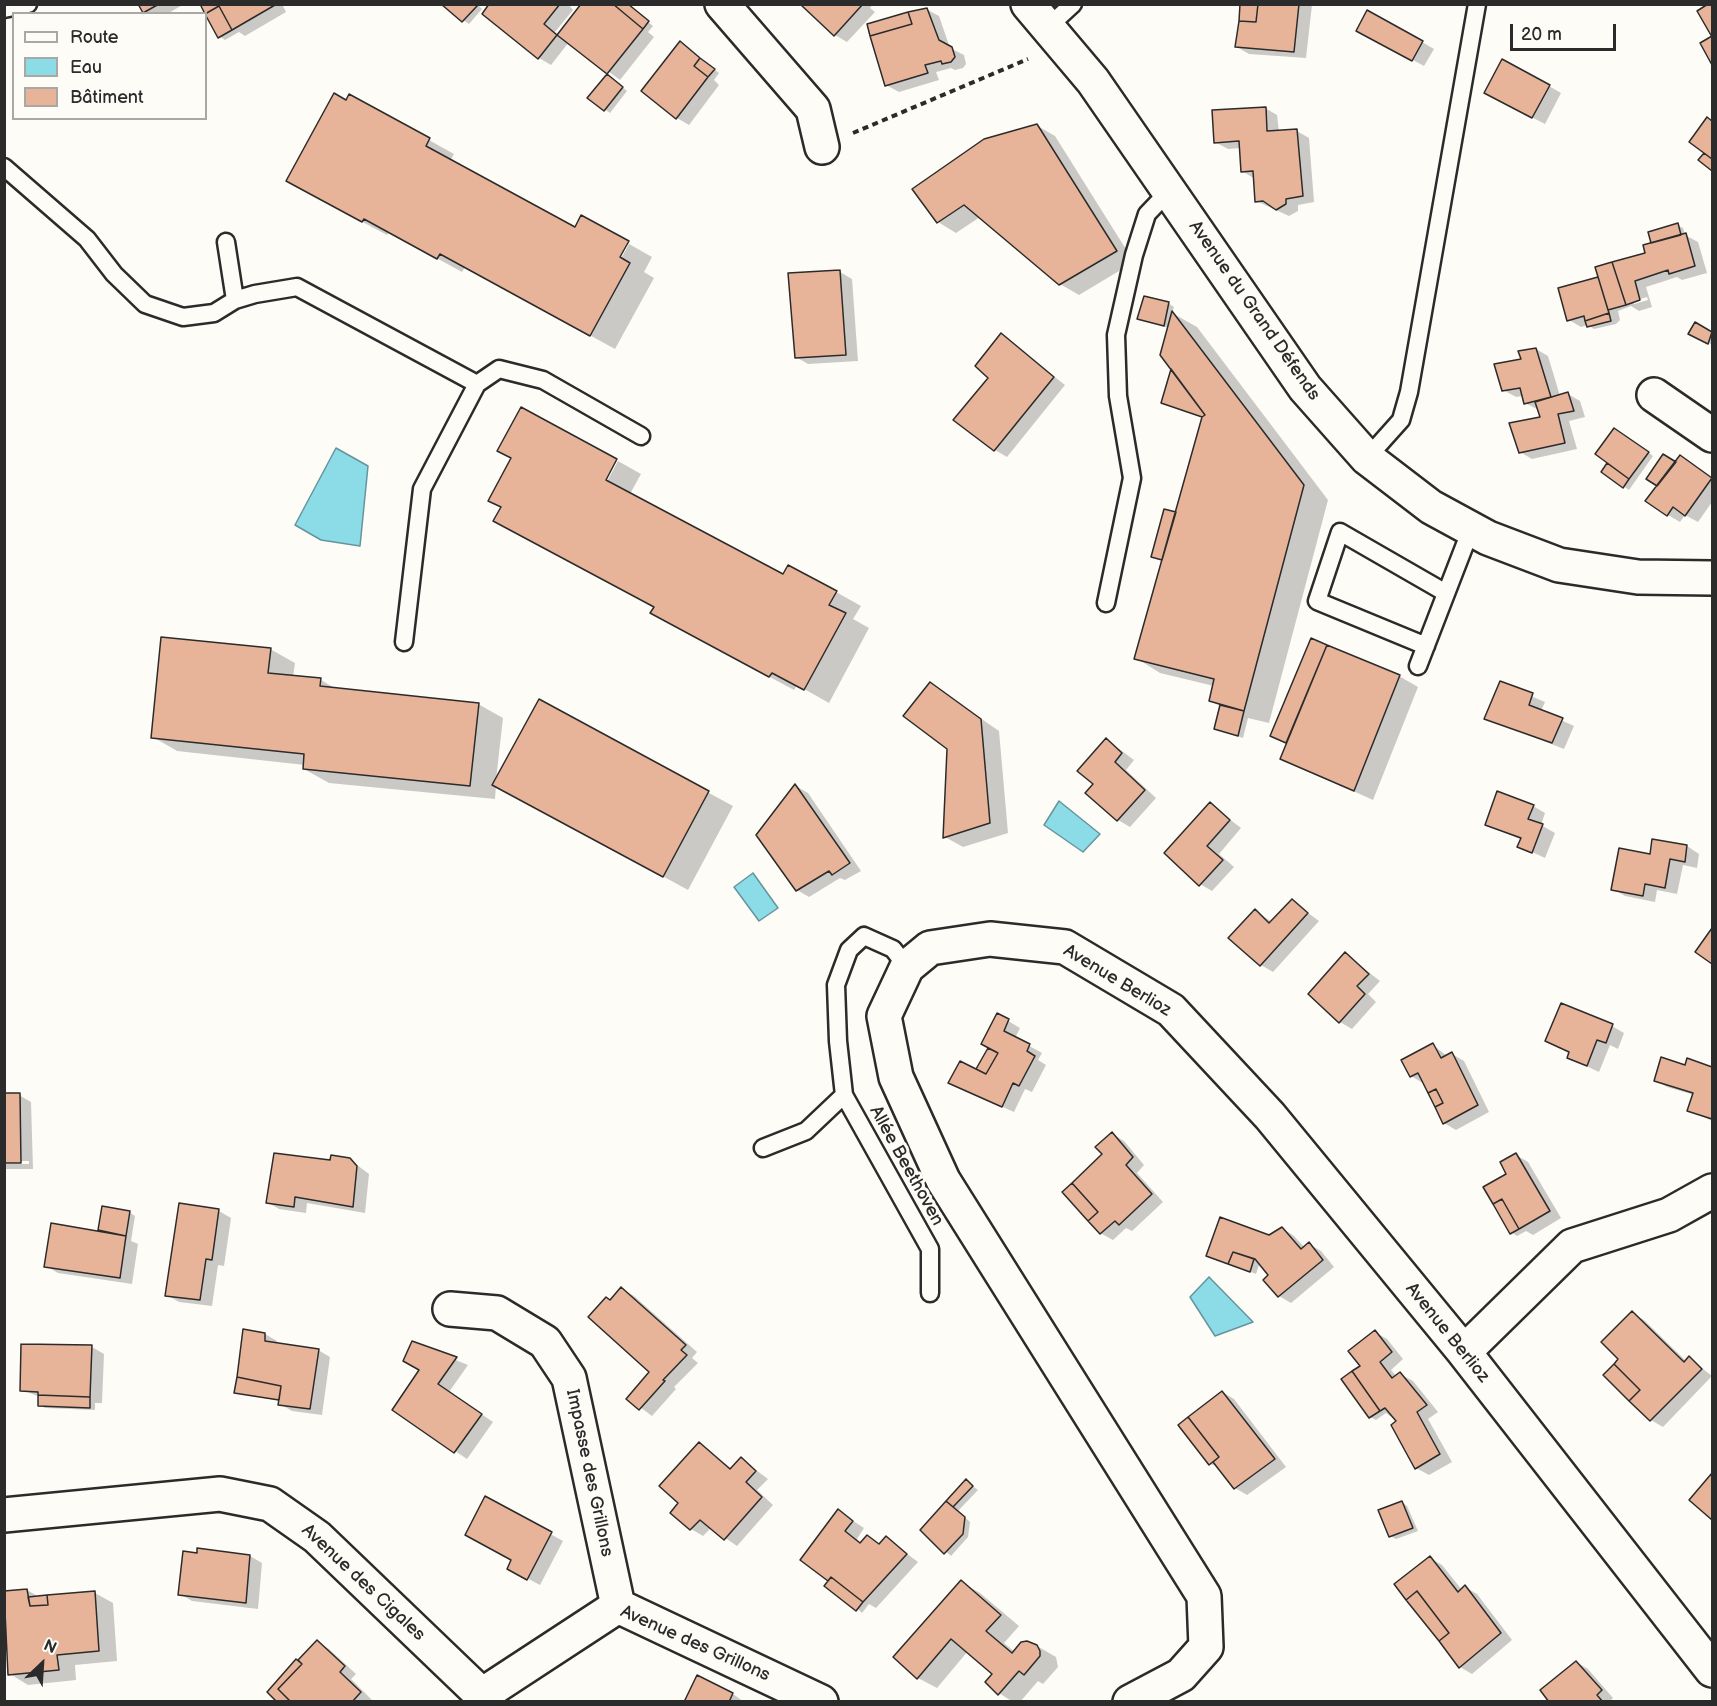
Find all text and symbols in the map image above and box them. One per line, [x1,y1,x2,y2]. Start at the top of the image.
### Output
legend [12,12,207,120]
scale bar [1513,12,1620,50]
text: 20 m [1521,24,1562,45]
text: Route [70,27,119,48]
text: Eau [70,57,102,78]
text: Bâtiment [70,87,144,108]
street label: Avenue du Grand Défends [1184,217,1324,405]
street label: Avenue Berlioz [1059,940,1175,1022]
street label: Allée Beethoven [864,1102,948,1230]
street label: Avenue Berlioz [1400,1279,1494,1387]
street label: Impasse des Grillons [561,1387,617,1559]
street label: Avenue des Cigales [297,1520,429,1646]
street label: Avenue des Grillons [617,1601,773,1687]
north arrow [12,1634,72,1694]
text: N [40,1636,59,1658]

